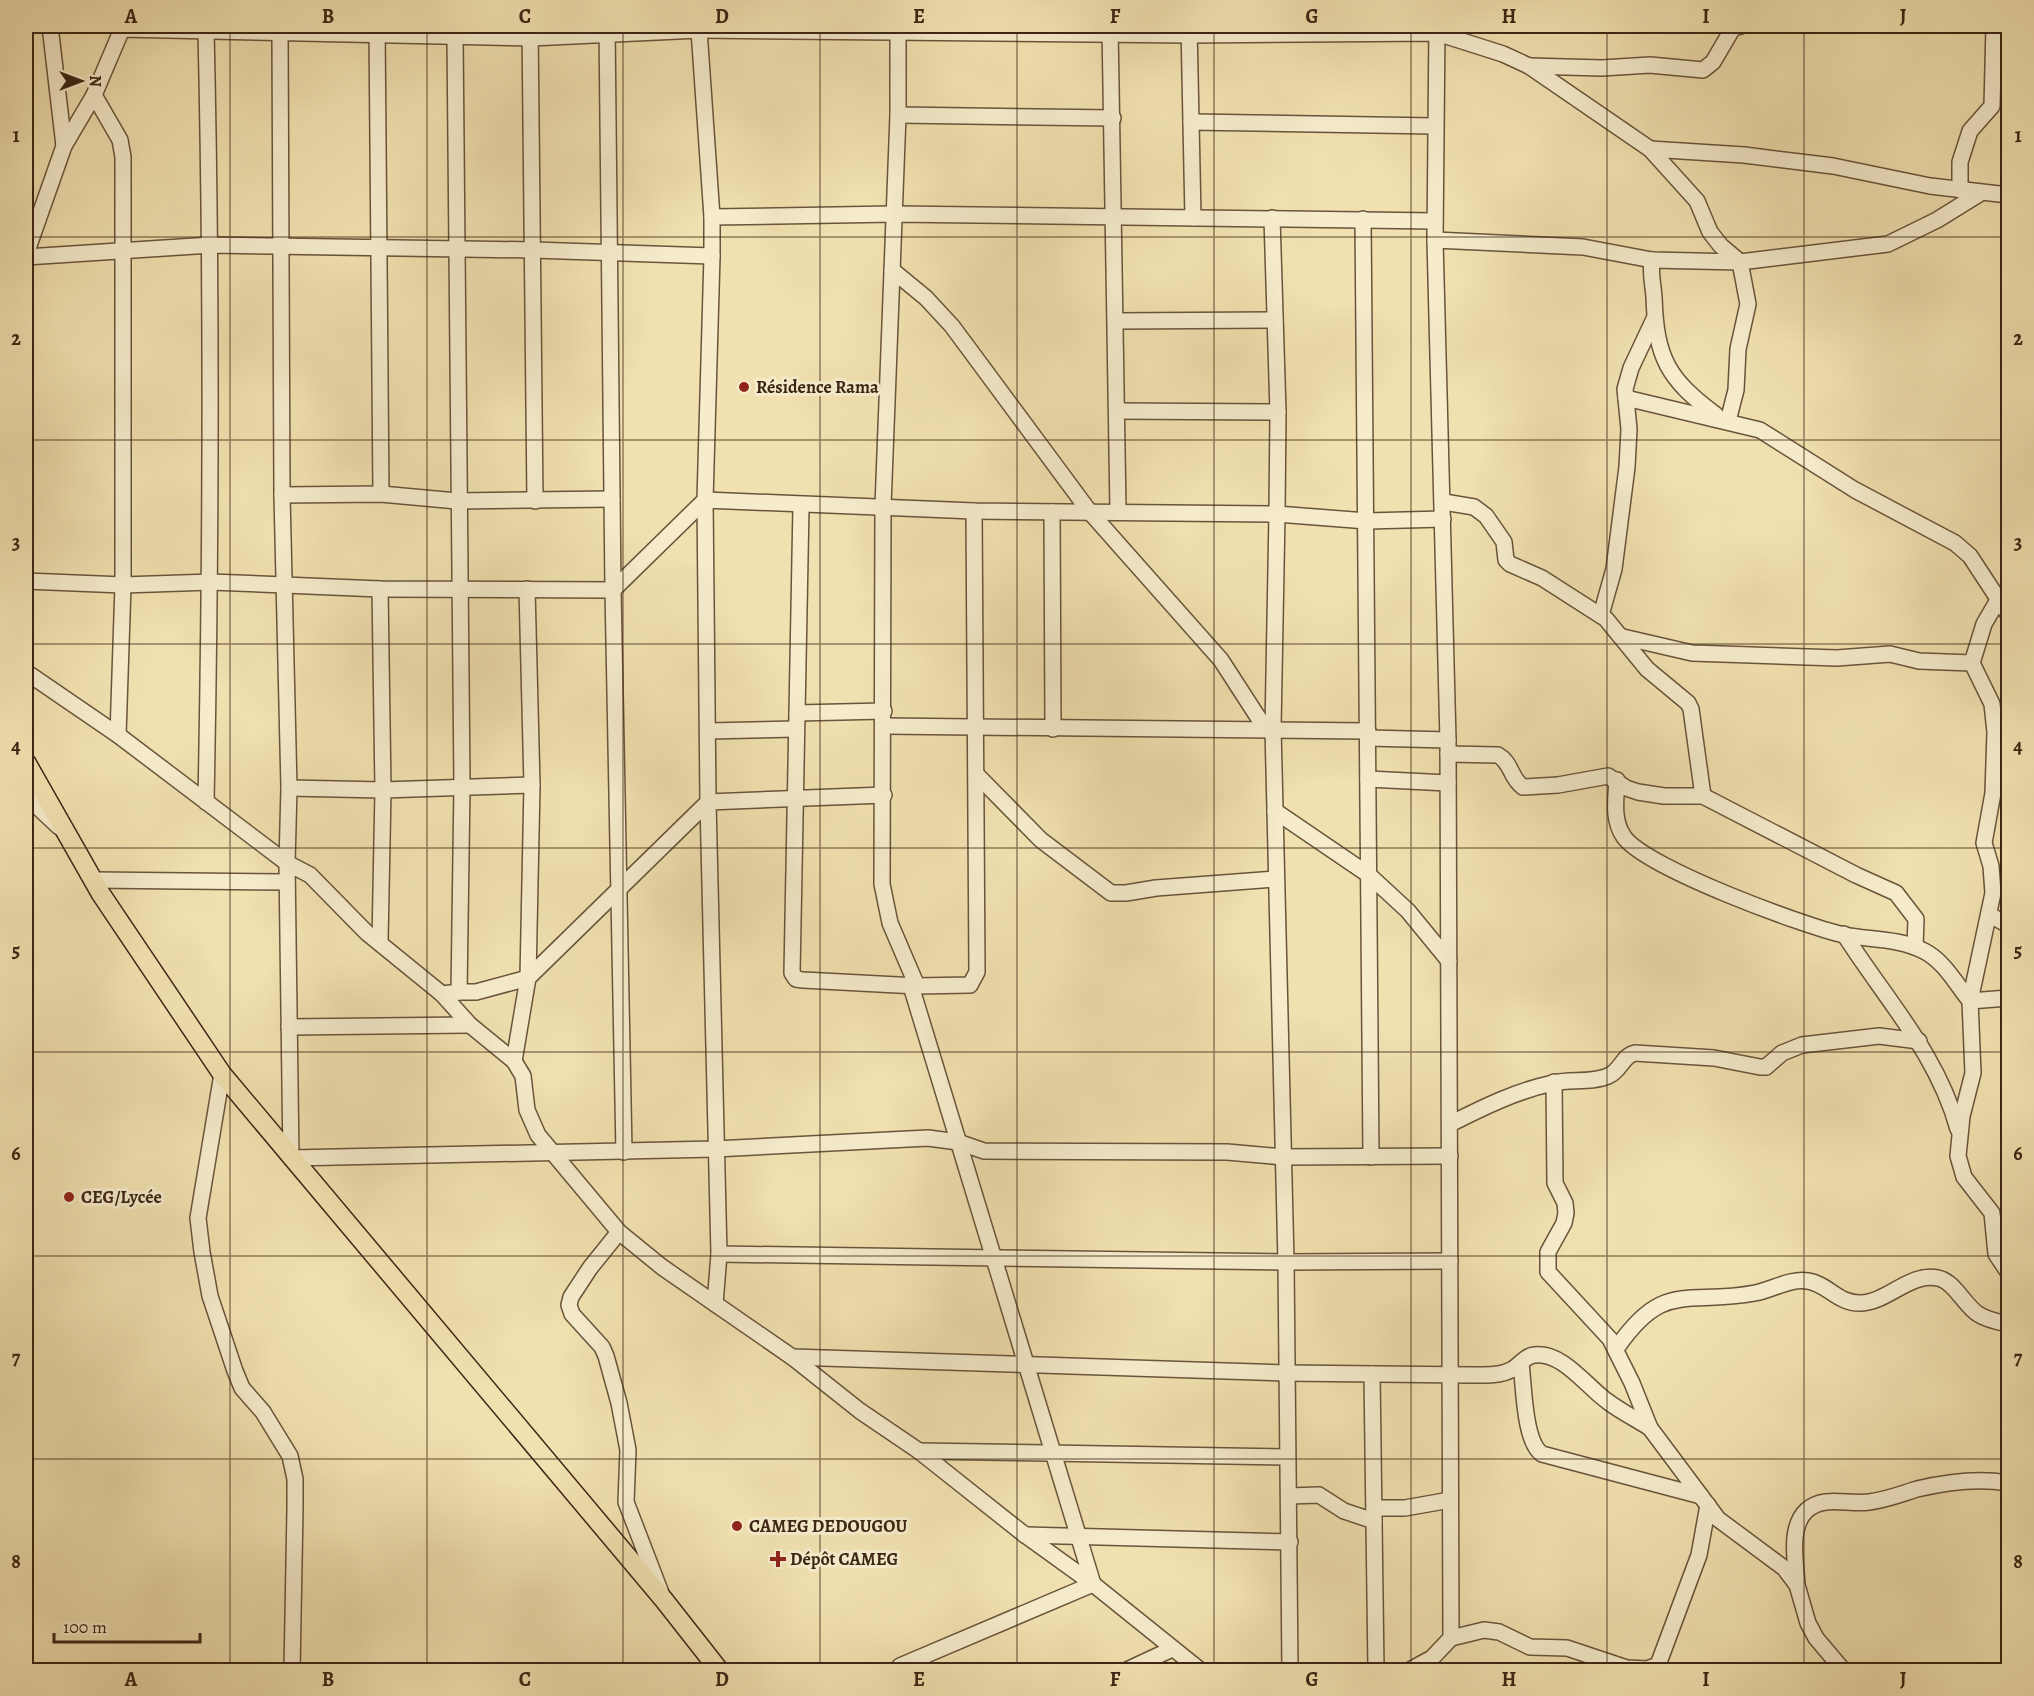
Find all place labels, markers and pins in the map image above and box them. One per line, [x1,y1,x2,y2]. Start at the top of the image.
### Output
place label: Résidence Rama [756,375,879,399]
marker: Résidence Rama [737,380,751,394]
place label: CEG/Lycée [81,1185,162,1209]
marker: CEG/Lycée [62,1190,76,1204]
place label: CAMEG DEDOUGOU [749,1514,907,1538]
marker: CAMEG DEDOUGOU [730,1519,744,1533]
place label: Dépôt CAMEG [790,1547,898,1571]
marker: Dépôt CAMEG [771,1552,785,1566]

